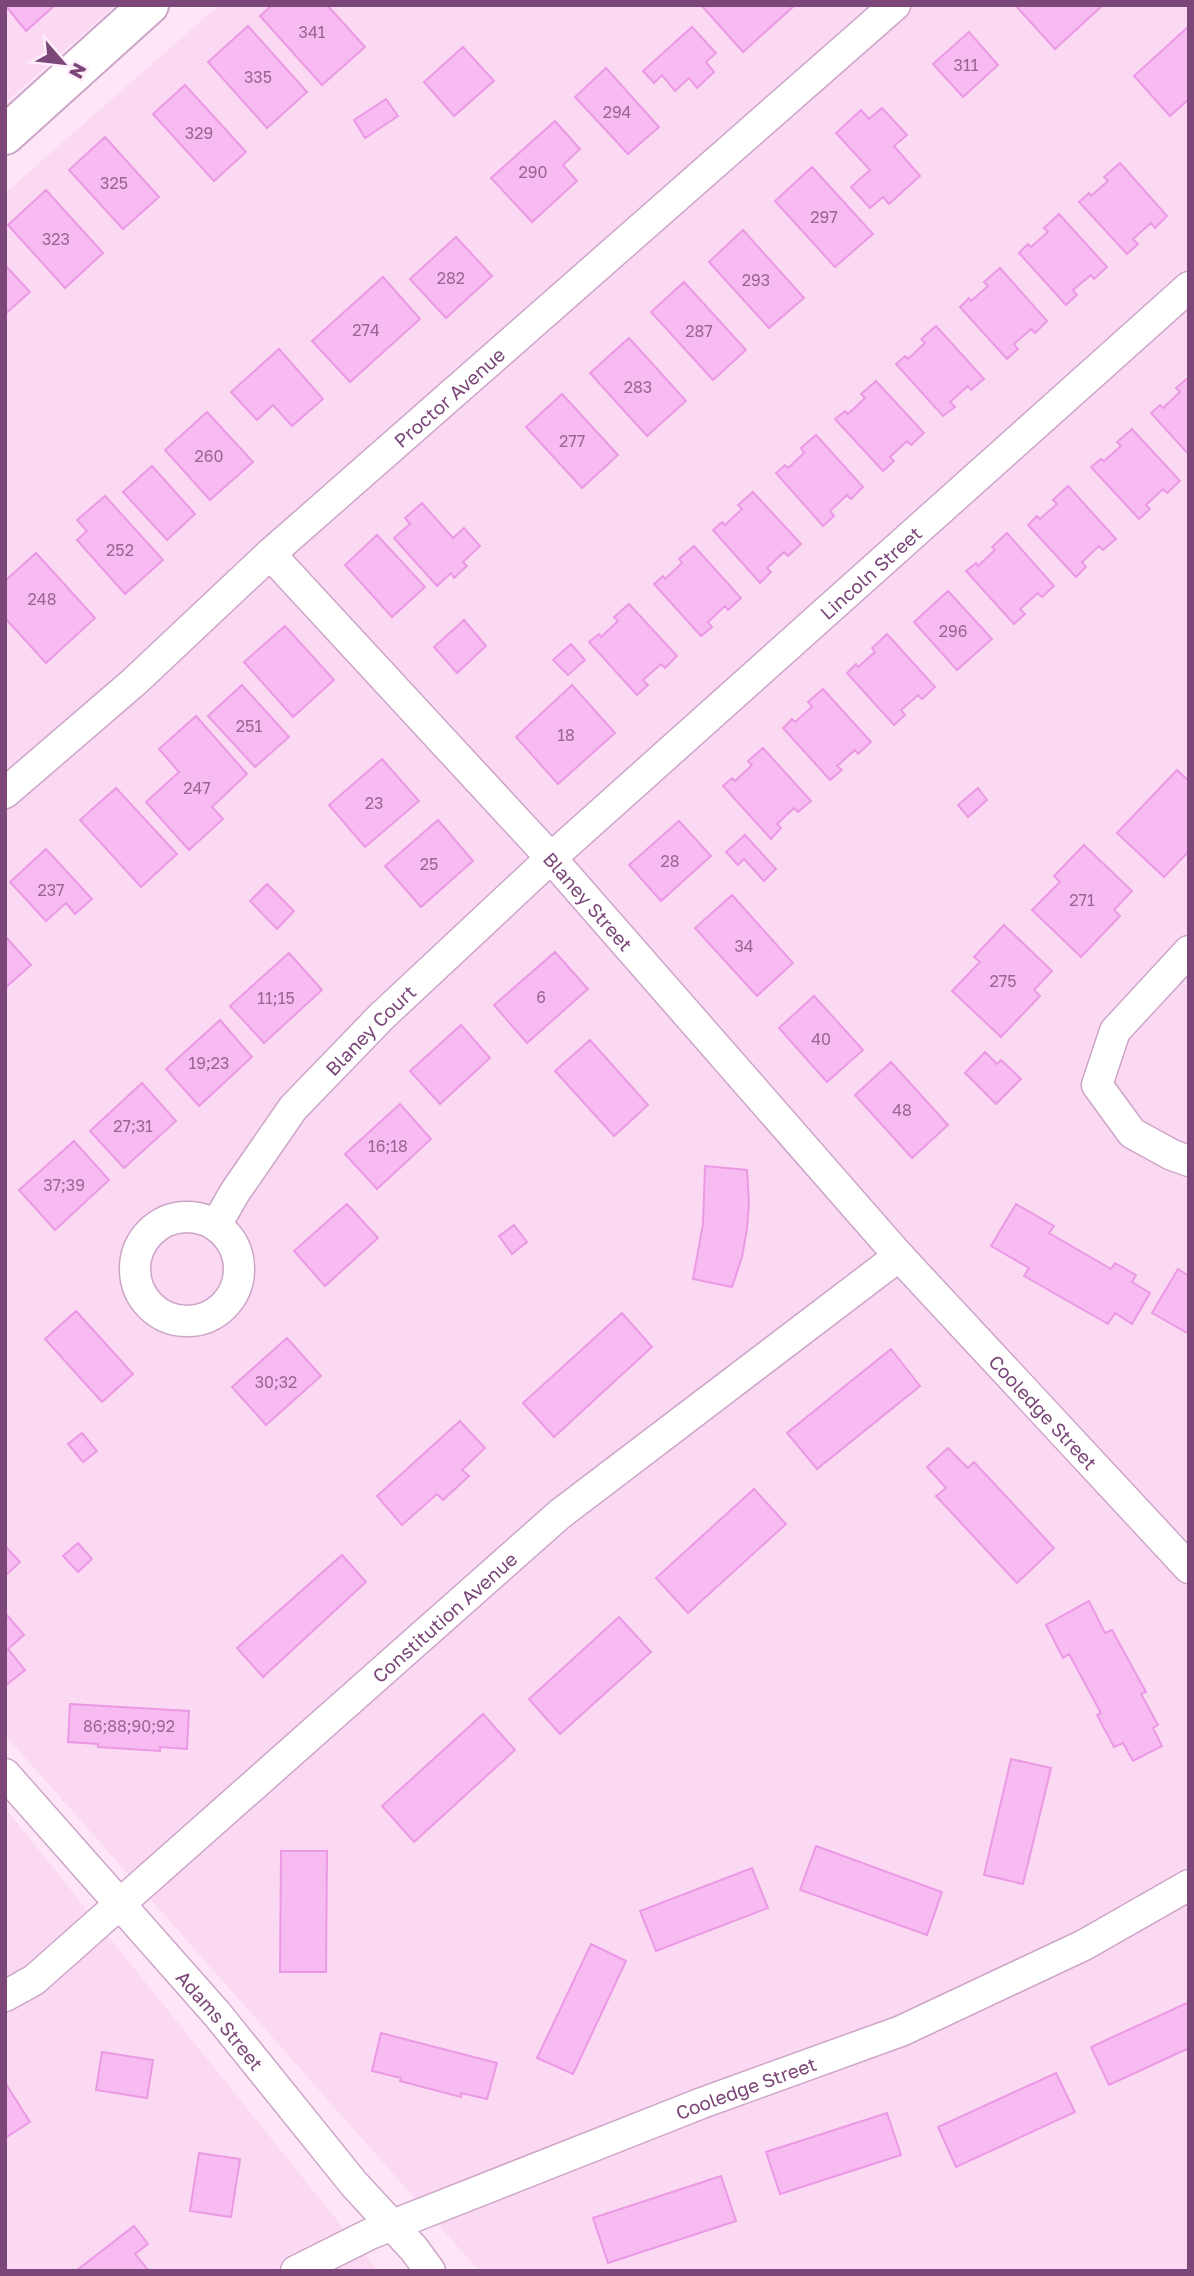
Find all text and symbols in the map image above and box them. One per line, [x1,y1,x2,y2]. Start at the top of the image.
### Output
house number: 341 [299,22,326,42]
north arrow [28,28,98,98]
house number: 311 [954,55,979,75]
text: N [65,59,92,83]
house number: 335 [244,67,272,87]
house number: 294 [603,102,631,122]
house number: 329 [185,123,213,143]
house number: 290 [519,162,547,182]
house number: 325 [100,173,128,193]
house number: 297 [810,207,838,227]
house number: 323 [42,229,70,249]
house number: 282 [437,268,465,288]
house number: 293 [742,270,770,290]
house number: 274 [352,320,380,340]
house number: 287 [685,321,713,341]
street label: Proctor Avenue [389,342,509,452]
house number: 283 [624,377,652,397]
house number: 277 [559,431,585,451]
house number: 260 [195,446,223,466]
street label: Lincoln Street [815,521,926,624]
house number: 252 [106,540,134,560]
house number: 248 [28,589,56,609]
house number: 296 [939,621,967,641]
house number: 251 [236,716,262,736]
house number: 18 [557,725,575,745]
house number: 247 [183,778,211,798]
house number: 23 [365,793,383,813]
street label: Blaney Street [539,847,638,955]
house number: 28 [660,851,680,871]
house number: 25 [420,854,438,874]
house number: 237 [37,880,65,900]
house number: 271 [1069,890,1095,910]
house number: 34 [734,936,754,956]
house number: 275 [989,971,1017,991]
street label: Blaney Court [320,980,420,1080]
house number: 6 [536,987,546,1007]
house number: 11;15 [257,988,295,1008]
house number: 40 [811,1029,831,1049]
house number: 19;23 [189,1053,229,1073]
house number: 48 [892,1100,912,1120]
house number: 27;31 [113,1116,153,1136]
house number: 16;18 [368,1136,408,1156]
house number: 37;39 [43,1175,85,1195]
street label: Cooledge Street [985,1349,1102,1474]
house number: 30;32 [255,1372,297,1392]
street label: Constitution Avenue [367,1547,521,1687]
house number: 86;88;90;92 [83,1716,175,1736]
street label: Adams Street [172,1965,269,2074]
street label: Cooledge Street [672,2051,819,2124]

